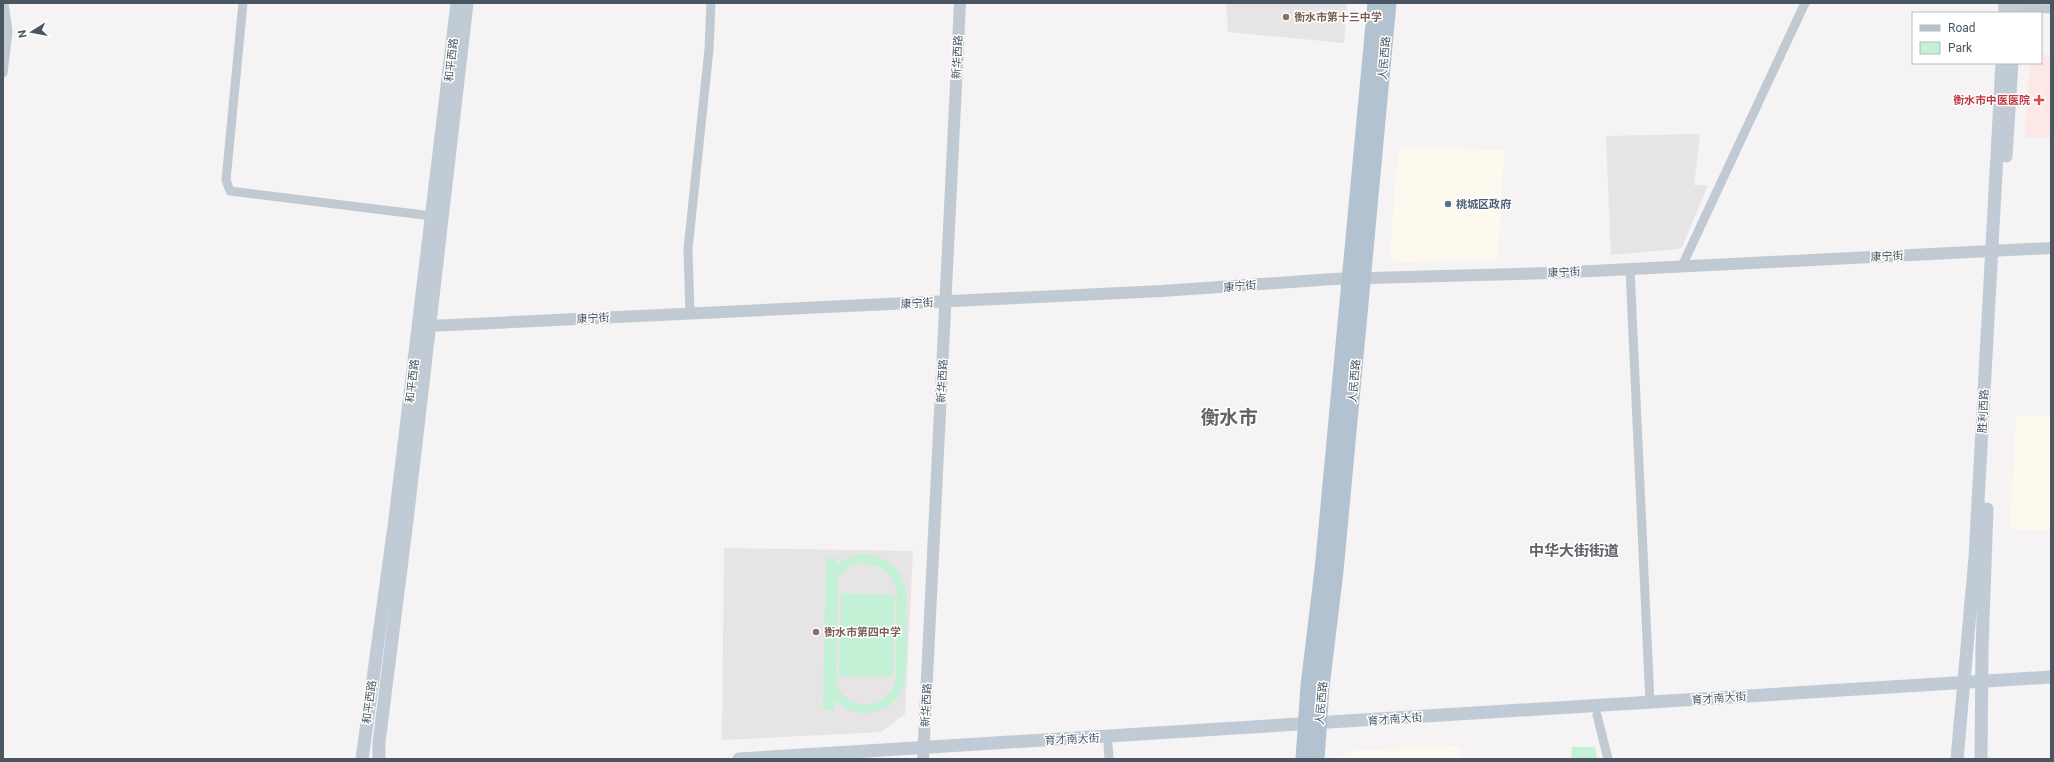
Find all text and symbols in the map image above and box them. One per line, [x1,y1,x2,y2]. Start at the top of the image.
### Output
place label: 衡水市第十三中学 [1294,11,1382,24]
north arrow [12,12,52,52]
marker: 衡水市第十三中学 [1281,12,1291,22]
legend [1912,12,2042,64]
text: Road [1948,21,1976,35]
text: N [16,29,30,39]
street label: 新华西路 [950,35,965,79]
street label: 人民西路 [1376,36,1393,81]
street label: 和平西路 [442,37,461,83]
text: Park [1948,41,1973,55]
place label: 衡水市中医医院 [1953,94,2030,107]
marker: 衡水市中医医院 [2033,94,2045,106]
place label: 桃城区政府 [1456,198,1511,211]
marker: 桃城区政府 [1443,199,1453,209]
street label: 康宁街 [1870,249,1904,264]
street label: 康宁街 [1547,265,1581,280]
street label: 康宁街 [1223,279,1257,294]
street label: 康宁街 [900,296,934,311]
street label: 康宁街 [576,311,610,326]
street label: 和平西路 [403,358,422,404]
street label: 新华西路 [935,359,950,403]
street label: 人民西路 [1346,359,1363,404]
street label: 胜利西路 [1976,389,1991,433]
district label: 衡水市 [1200,406,1258,429]
district label: 中华大街街道 [1529,542,1619,560]
place label: 衡水市第四中学 [824,626,901,639]
marker: 衡水市第四中学 [811,627,821,637]
street label: 和平西路 [360,679,379,725]
street label: 人民西路 [1313,681,1330,726]
street label: 新华西路 [919,683,934,727]
street label: 育才南大街 [1691,690,1747,707]
street label: 育才南大街 [1367,711,1423,728]
street label: 育才南大街 [1044,732,1100,747]

